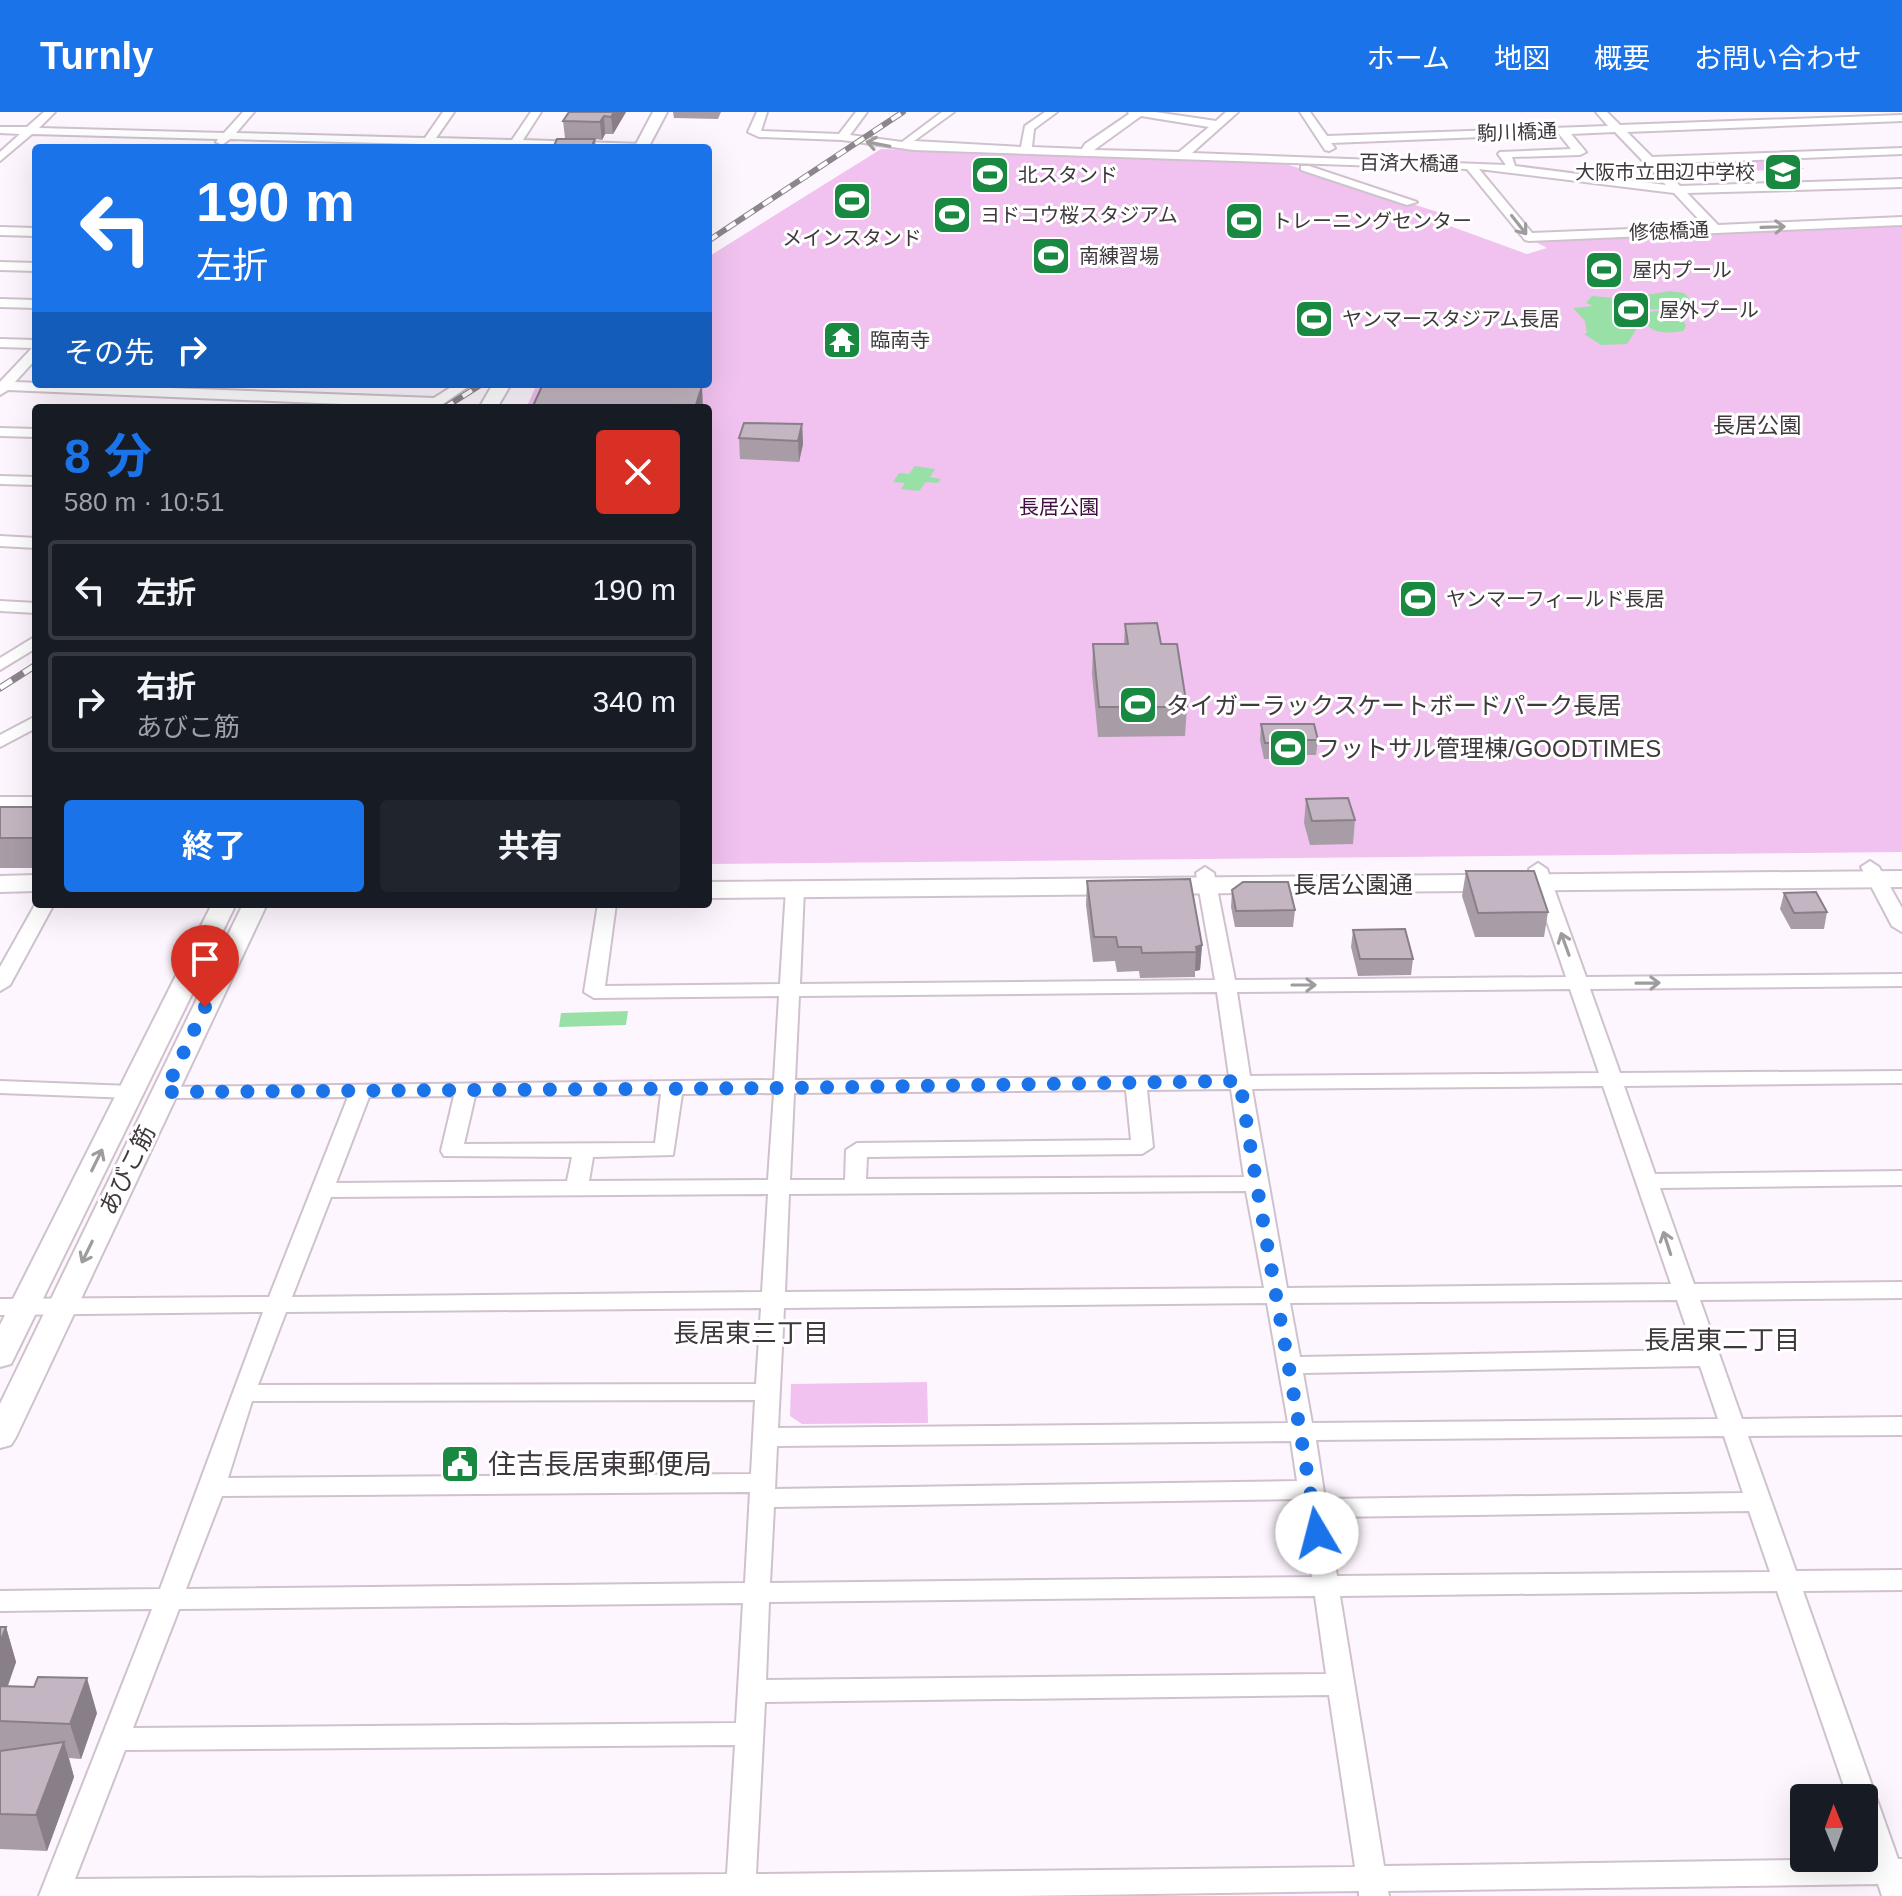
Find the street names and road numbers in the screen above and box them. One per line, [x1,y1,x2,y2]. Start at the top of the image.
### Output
street label: 駒川橋通 [1477,120,1557,144]
street label: 百済大橋通 [1359,151,1459,175]
street label: 修徳橋通 [1629,219,1709,243]
street label: 長居公園通 [1293,871,1413,898]
street label: あびこ筋 [94,1121,160,1219]

